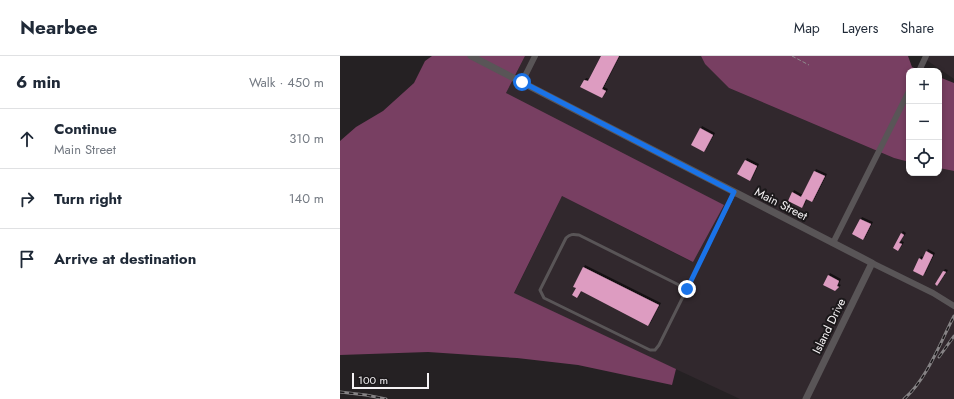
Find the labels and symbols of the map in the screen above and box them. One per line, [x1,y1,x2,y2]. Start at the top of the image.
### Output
route start [513,73,531,91]
street label: Main Street [751,183,811,225]
route end [678,280,696,298]
street label: Island Drive [808,295,850,357]
scale bar [352,371,429,390]

